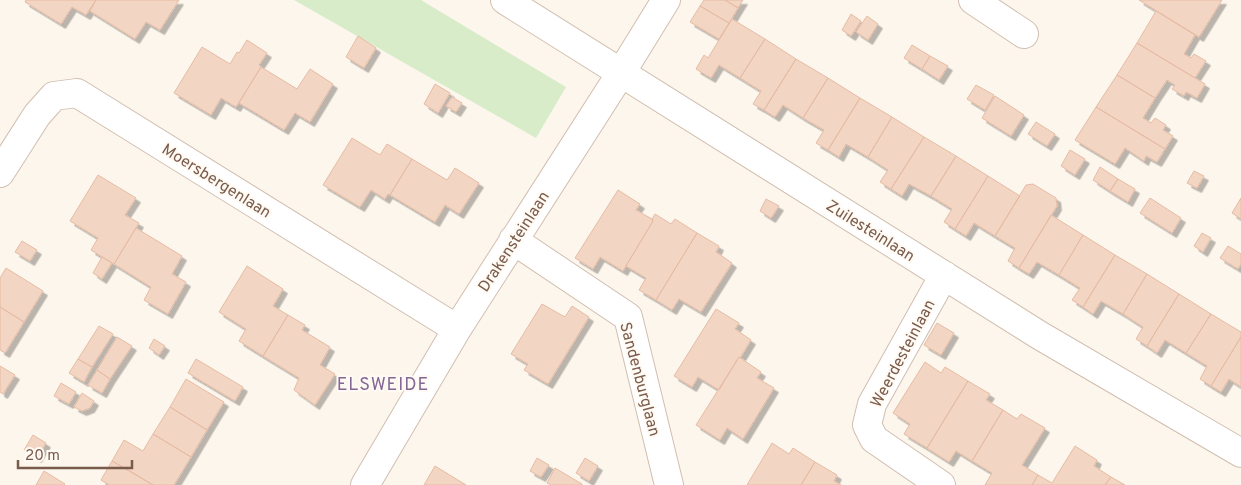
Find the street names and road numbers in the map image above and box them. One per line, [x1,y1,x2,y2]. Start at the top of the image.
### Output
street label: Moersbergenlaan [158,140,274,223]
street label: Drakensteinlaan [475,188,555,296]
street label: Zuilesteinlaan [822,196,918,267]
street label: Weerdesteinlaan [867,297,941,411]
street label: Sandenburglaan [614,320,664,439]

